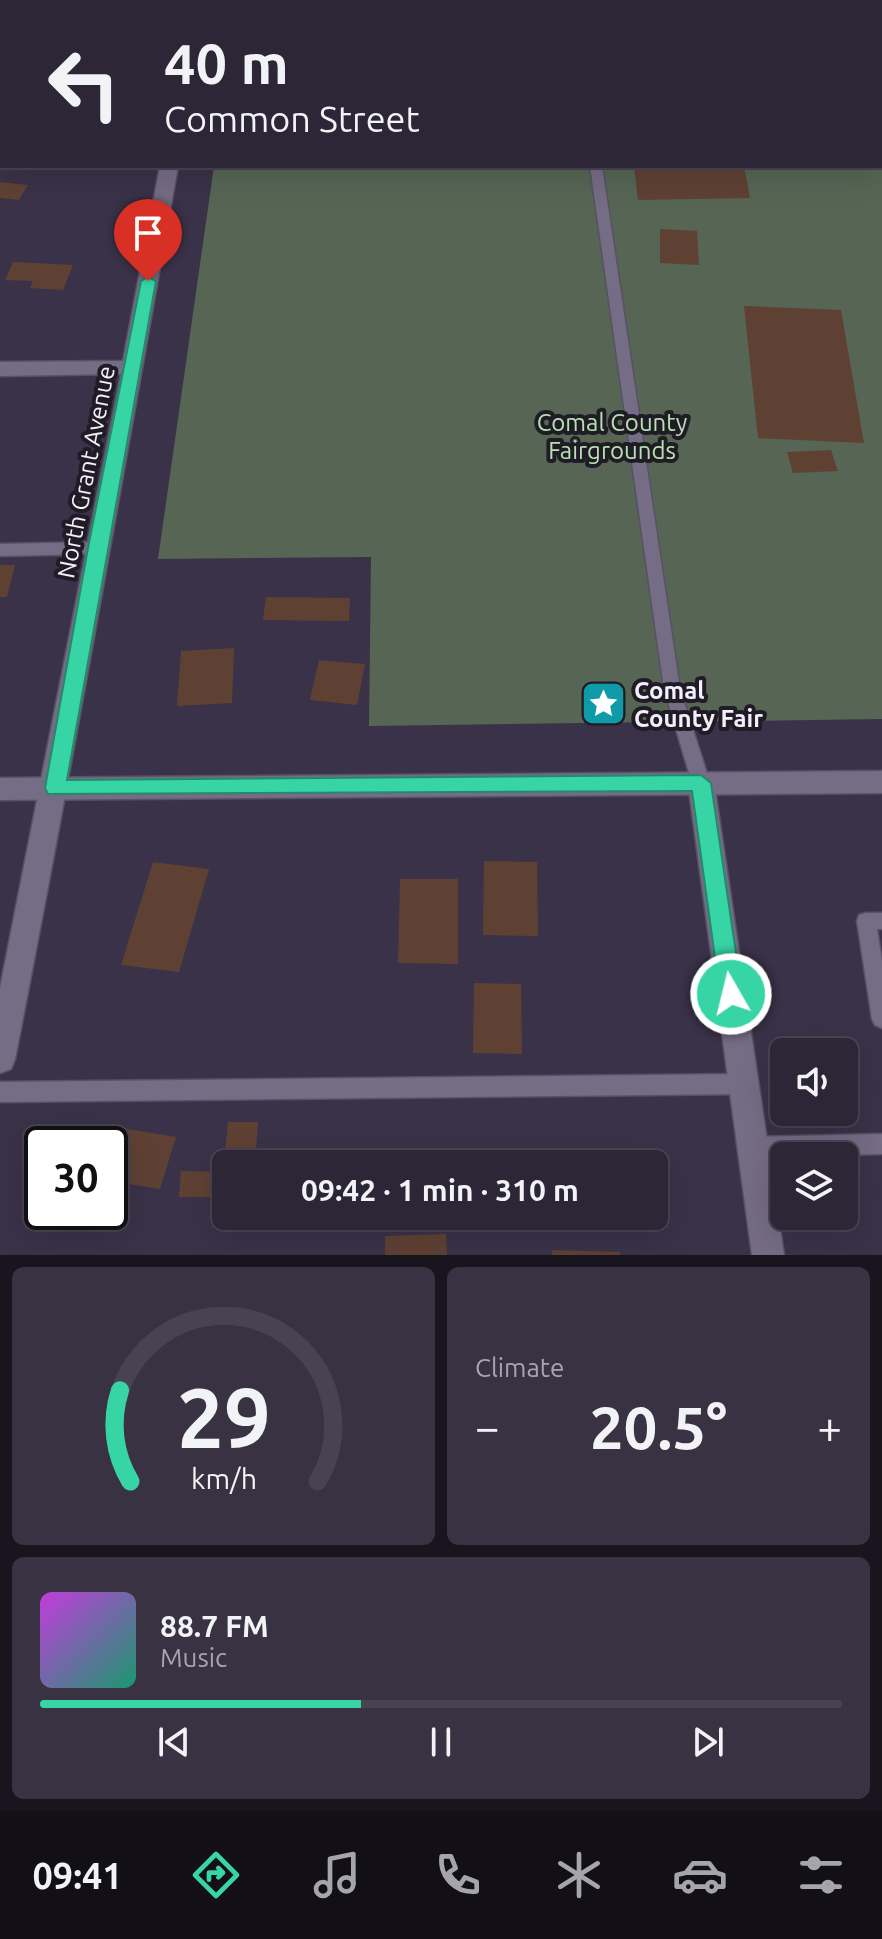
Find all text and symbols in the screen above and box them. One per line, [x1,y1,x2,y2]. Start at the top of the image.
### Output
icon: left [32,32,136,136]
text: 40 m [164,32,289,95]
text: Common Street [164,98,420,139]
pin [114,199,182,281]
icon: arrive [126,211,170,255]
street label: North Grant Avenue [52,364,120,580]
park label: Comal County Fairgrounds [537,409,688,464]
place label: Comal County Fair [634,677,763,732]
place icon: Comal County Fair [579,680,627,728]
position arrow [689,952,773,1036]
map controls [770,1038,858,1230]
button: sound [770,1038,858,1126]
speed limit sign: 30 [24,1126,128,1230]
button: layers [770,1142,858,1230]
text: 09:42 · 1 min · 310 m [301,1173,579,1207]
text: Climate [475,1353,564,1382]
text: 29 [177,1370,270,1464]
text: 20.5° [590,1393,727,1460]
text: − [475,1402,500,1451]
text: + [817,1402,842,1451]
text: km/h [191,1462,257,1494]
text: 88.7 FM [160,1609,269,1643]
text: Music [160,1643,227,1672]
icon: previous [152,1720,196,1764]
icon: pause [419,1720,463,1764]
icon: next [686,1720,730,1764]
icon: directions [188,1847,244,1903]
icon: music [309,1847,365,1903]
icon: phone [430,1847,486,1903]
icon: climate [551,1847,607,1903]
icon: car [672,1847,728,1903]
icon: filters [793,1847,849,1903]
text: 09:41 [33,1855,123,1896]

